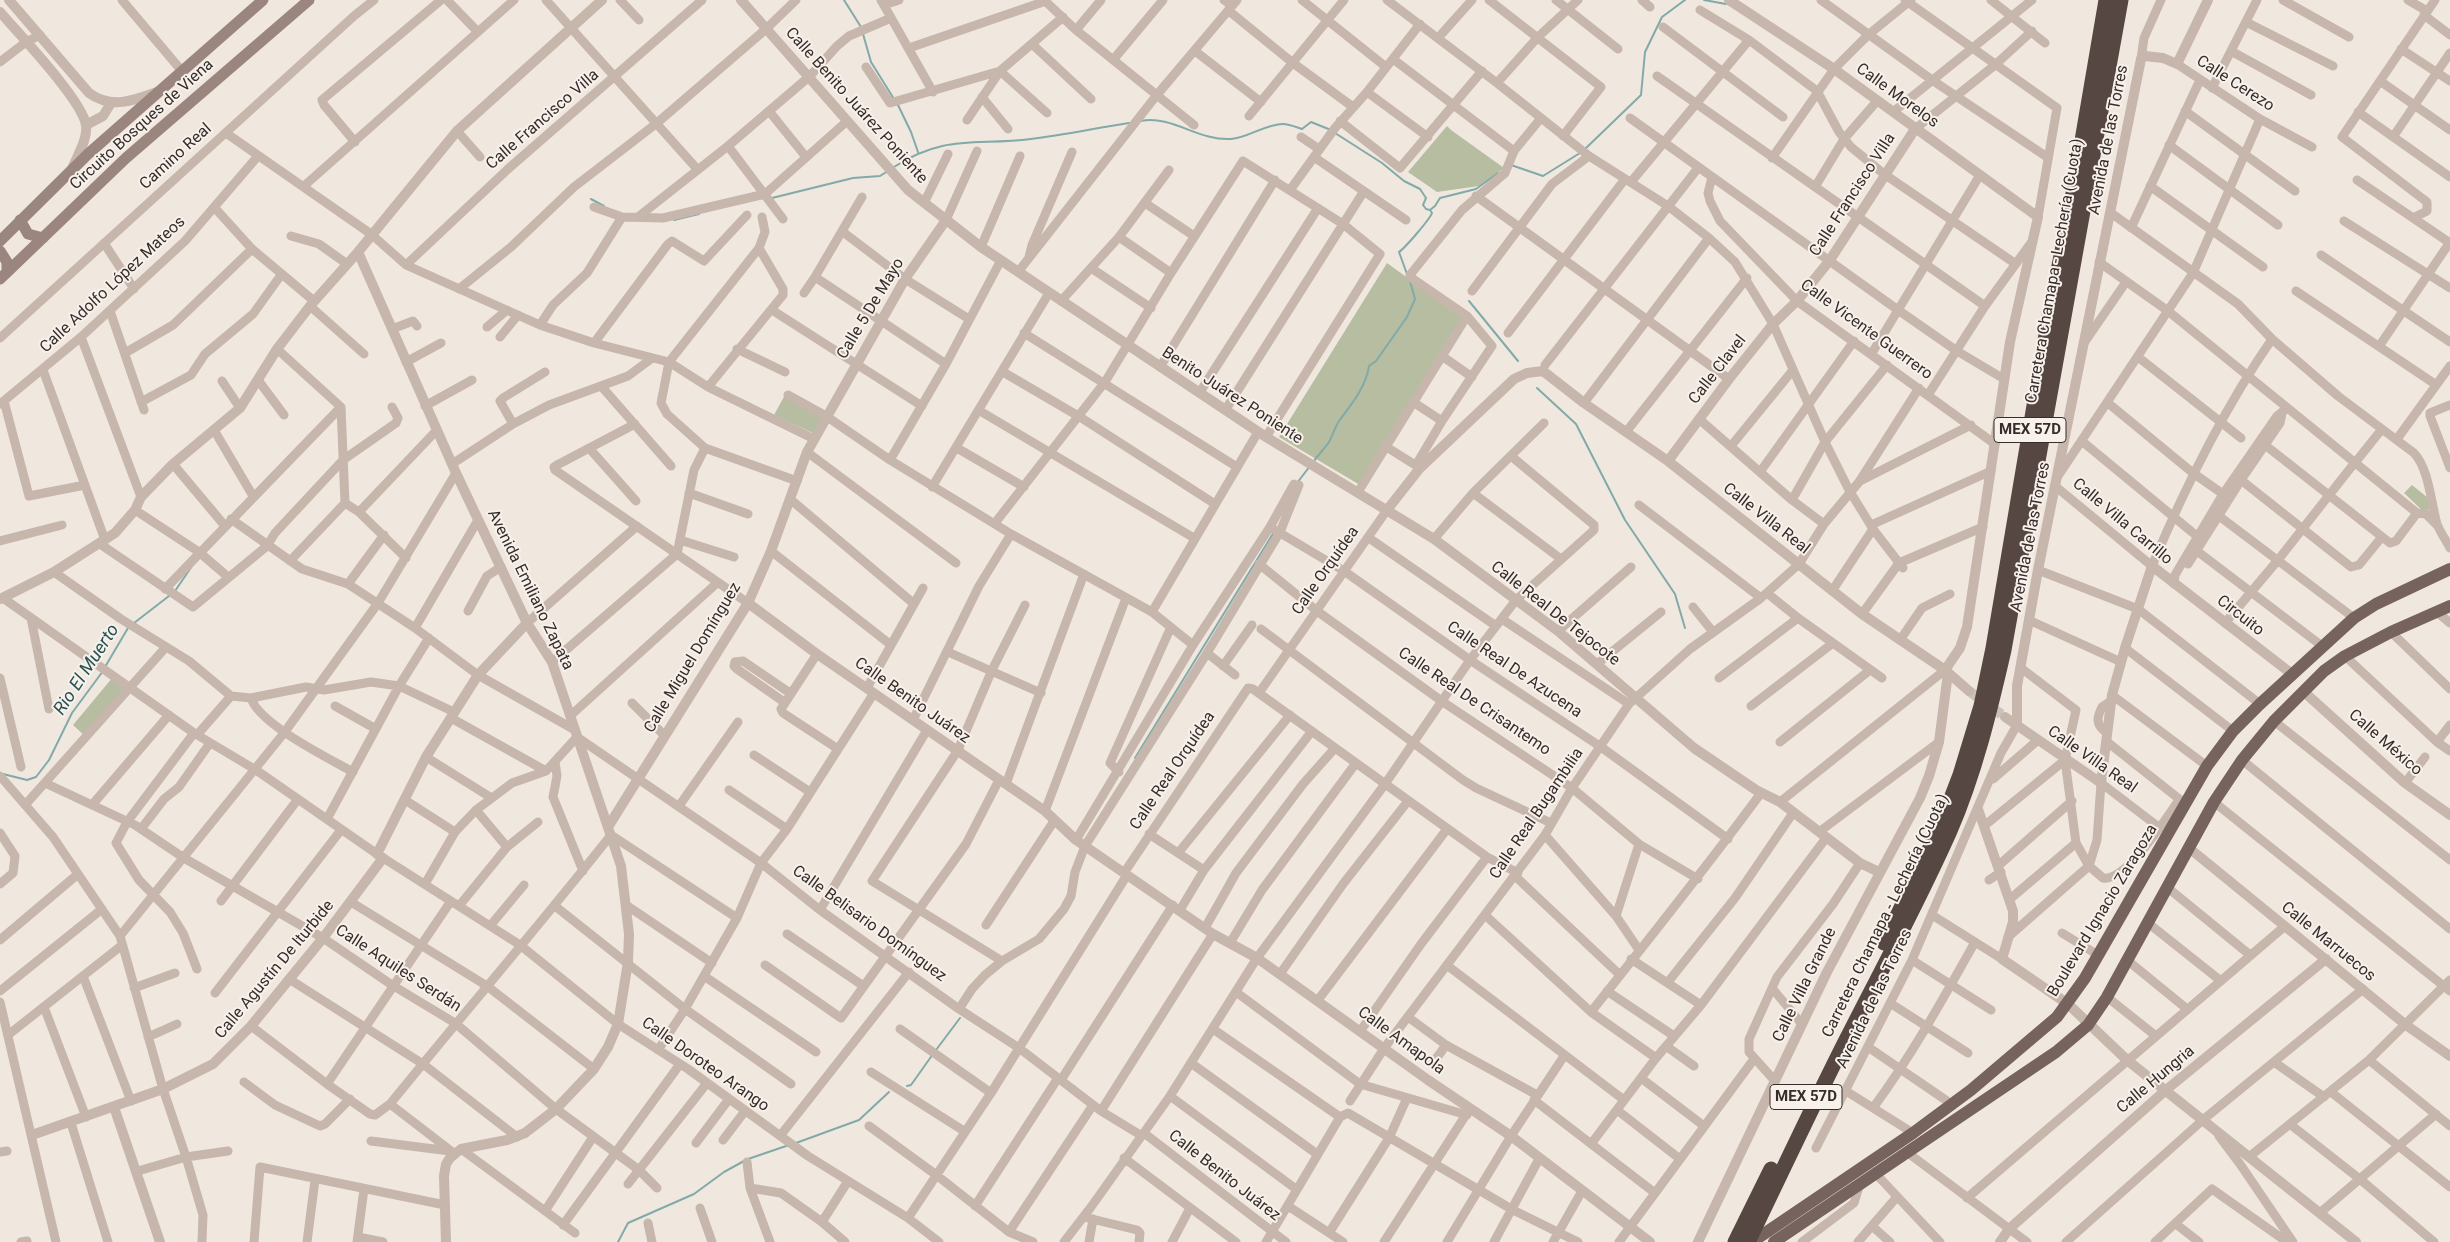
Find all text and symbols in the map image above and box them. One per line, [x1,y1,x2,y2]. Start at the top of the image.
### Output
street label: Calle Benito Juárez Poniente [781,24,931,188]
street label: Calle Cerezo [2192,52,2278,116]
street label: Circuito Bosques de Viena [66,56,218,194]
street label: Calle Morelos [1852,60,1942,132]
street label: Avenida de las Torres [2085,63,2133,217]
street label: Calle Francisco Villa [483,66,603,174]
street label: Camino Real [136,120,216,194]
street label: Calle Francisco Villa [1806,130,1900,260]
street label: Carretera Chamapa - Lechería (Cuota) [2022,137,2088,405]
street label: Calle Adolfo López Mateos [36,213,190,357]
street label: Calle 5 De Mayo [833,255,909,363]
street label: Calle Vicente Guerrero [1796,276,1936,384]
street label: Calle Clavel [1685,332,1751,408]
street label: Benito Juárez Poniente [1158,343,1306,449]
road number: MEX 57D [1994,418,2066,442]
street label: Avenida de las Torres [2007,460,2055,614]
street label: Calle Villa Carrillo [2068,475,2176,569]
street label: Calle Villa Real [1719,479,1813,559]
street label: Avenida Emiliano Zapata [483,507,577,673]
street label: Calle Orquídea [1288,523,1364,619]
street label: Calle Real De Tejocote [1487,558,1623,670]
street label: Calle Miguel Domínguez [640,579,746,737]
street label: Circuito [2212,592,2268,640]
street label: Calle Real De Azucena [1443,618,1585,722]
water label: Rio El Muerto [50,621,124,719]
street label: Calle Real De Crisantemo [1394,644,1554,760]
street label: Calle Benito Juárez [850,654,974,748]
street label: Calle México [2344,706,2426,780]
street label: Calle Real Orquídea [1126,708,1220,834]
street label: Calle Villa Real [2044,722,2140,798]
street label: Calle Real Bugambilia [1486,745,1588,883]
street label: Carretera Chamapa - Lechería (Cuota) [1818,791,1954,1041]
street label: Boulevard Ignacio Zaragoza [2044,821,2162,1001]
street label: Calle Belisario Domínguez [788,862,950,986]
street label: Calle Agustín De Iturbide [211,897,339,1043]
street label: Calle Marruecos [2277,898,2379,986]
street label: Calle Aquiles Serdán [332,921,464,1017]
street label: Calle Villa Grande [1769,925,1841,1045]
street label: Avenida de las Torres [1833,926,1917,1072]
street label: Calle Amapola [1354,1003,1448,1079]
street label: Calle Doroteo Arango [637,1014,773,1116]
street label: Calle Hungria [2113,1042,2199,1118]
road number: MEX 57D [1770,1084,1842,1110]
street label: Calle Benito Juárez [1164,1126,1284,1226]

